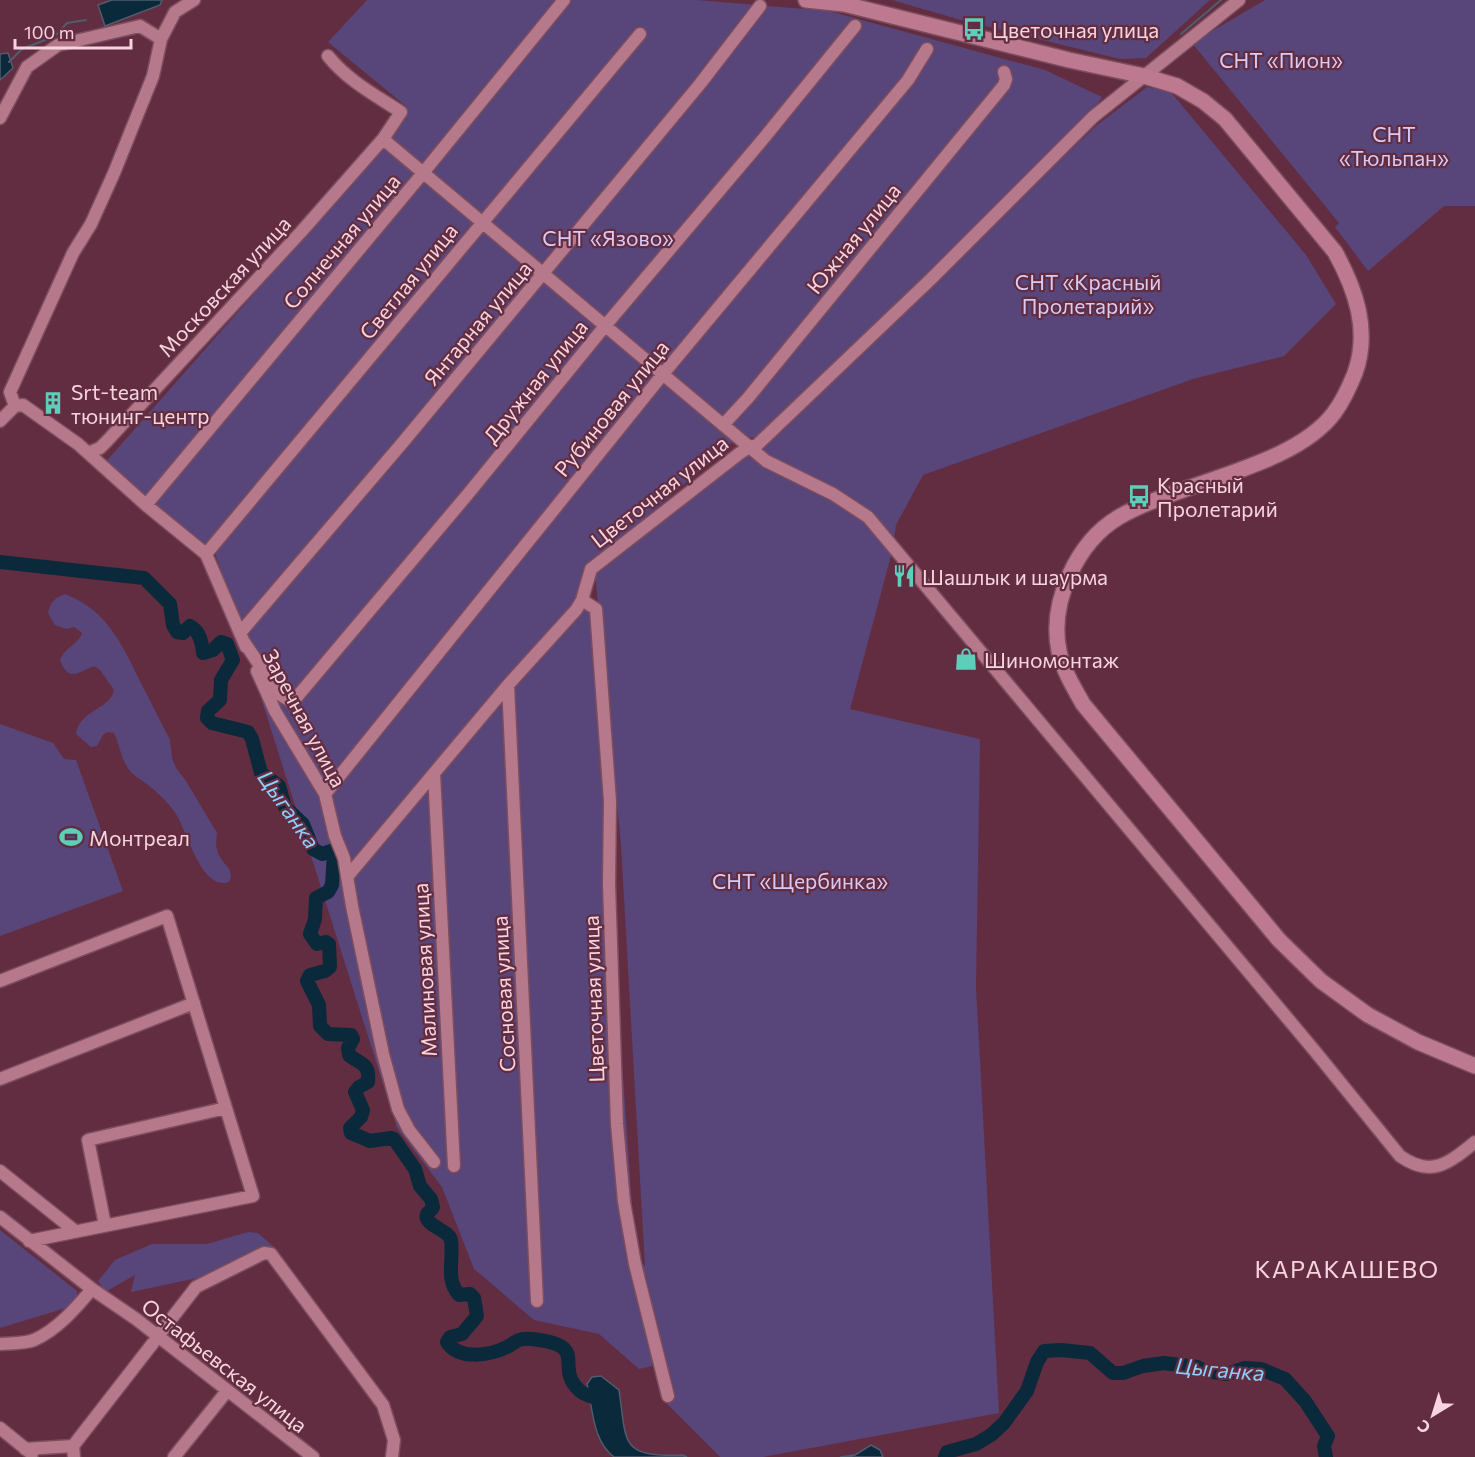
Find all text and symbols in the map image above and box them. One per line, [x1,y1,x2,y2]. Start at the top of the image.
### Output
scale bar [15,12,130,50]
bus stop icon: Цветочная улица [961,16,987,42]
place label: Цветочная улица [992,17,1159,42]
text: 100 m [24,21,74,43]
park label: СНТ «Пион» [1219,47,1343,72]
park label: СНТ «Тюльпан» [1339,121,1449,170]
street label: Солнечная улица [277,168,405,314]
street label: Южная улица [801,178,905,298]
street label: Московская улица [153,211,295,361]
street label: Светлая улица [354,218,462,344]
park label: СНТ «Язово» [542,225,674,250]
street label: Янтарная улица [418,256,536,390]
park label: СНТ «Красный Пролетарий» [1015,269,1161,318]
street label: Дружная улица [478,314,592,448]
street label: Рубиновая улица [548,335,674,481]
place label: Srt-team тюнинг-центр [71,379,210,428]
building icon: Srt-team тюнинг-центр [40,390,66,416]
street label: Цветочная улица [585,430,733,552]
place label: Красный Пролетарий [1157,472,1278,521]
bus stop icon: Красный Пролетарий [1126,483,1152,509]
restaurant icon: Шашлык и шаурма [891,563,917,589]
place label: Шашлык и шаурма [922,564,1108,589]
street label: Заречная улица [258,645,352,791]
shop icon: Шиномонтаж [953,646,979,672]
place label: Шиномонтаж [984,647,1120,672]
water label: Цыганка [252,765,326,853]
sports icon: Монтреал [58,824,84,850]
place label: Монтреал [89,825,190,850]
park label: СНТ «Щербинка» [712,868,888,893]
street label: Малиновая улица [407,882,441,1058]
street label: Сосновая улица [486,915,520,1073]
street label: Цветочная улица [578,915,608,1083]
district label: КАРАКАШЕВО [1254,1254,1440,1283]
street label: Остафьевская улица [137,1293,313,1437]
water label: Цыганка [1174,1352,1266,1386]
north arrow [1403,1385,1463,1445]
text: С [1413,1416,1434,1438]

